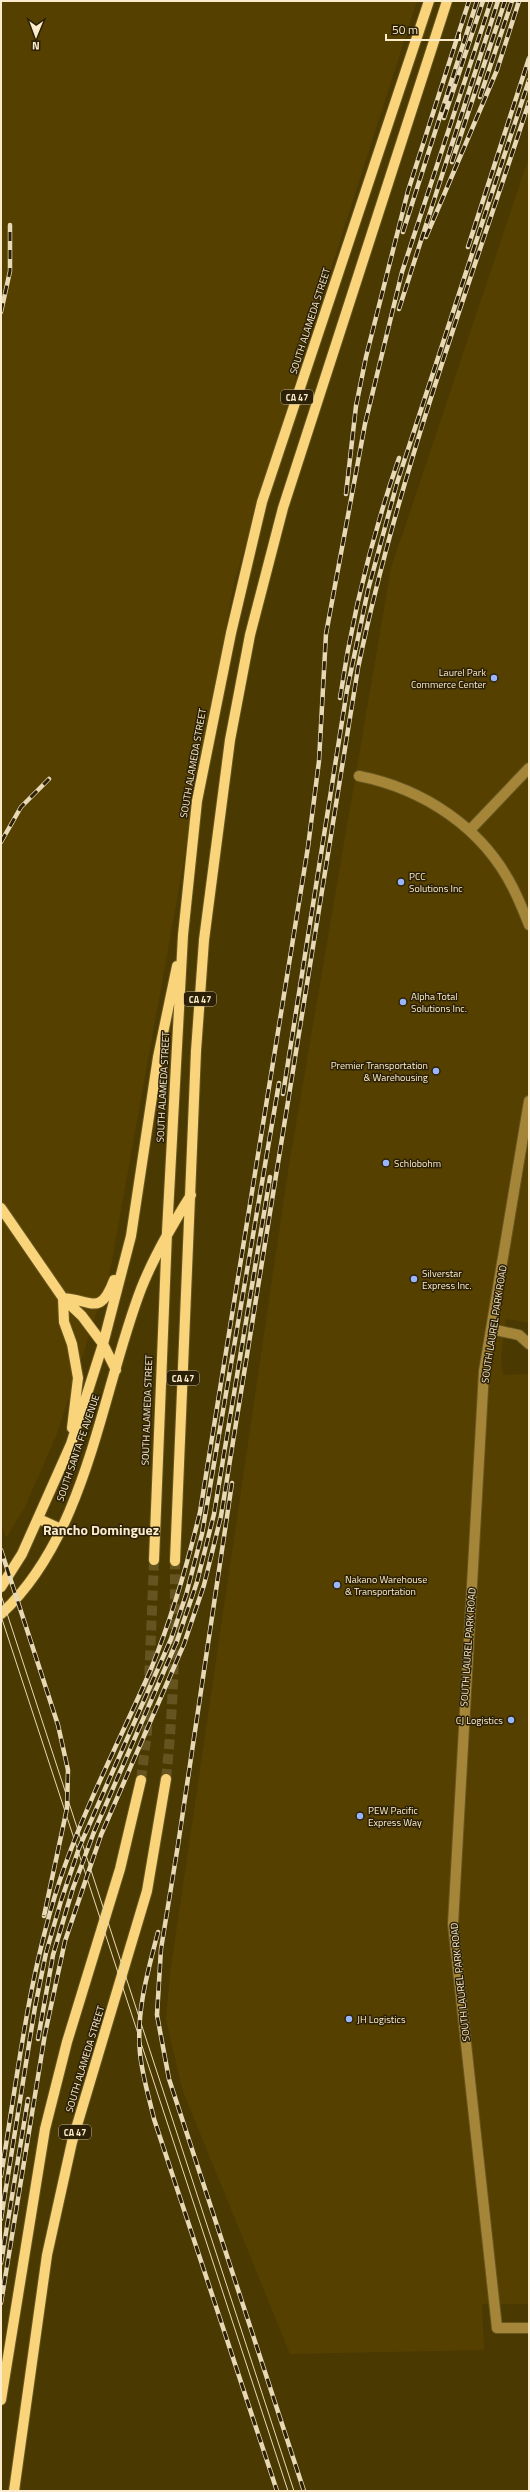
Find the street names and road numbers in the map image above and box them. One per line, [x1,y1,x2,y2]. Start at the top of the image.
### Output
street label: SOUTH ALAMEDA STREET [286,265,335,376]
road number: CA 47 [281,390,313,404]
street label: SOUTH ALAMEDA STREET [176,706,210,819]
road number: CA 47 [184,992,216,1006]
street label: SOUTH ALAMEDA STREET [153,1030,173,1143]
street label: SOUTH LAUREL PARK ROAD [477,1264,511,1384]
street label: SOUTH ALAMEDA STREET [138,1354,156,1466]
road number: CA 47 [167,1371,199,1385]
street label: SOUTH SANTA FE AVENUE [53,1392,104,1504]
street label: SOUTH LAUREL PARK ROAD [456,1587,480,1707]
street label: SOUTH LAUREL PARK ROAD [446,1922,474,2042]
street label: SOUTH ALAMEDA STREET [62,2003,109,2114]
road number: CA 47 [59,2125,91,2139]

